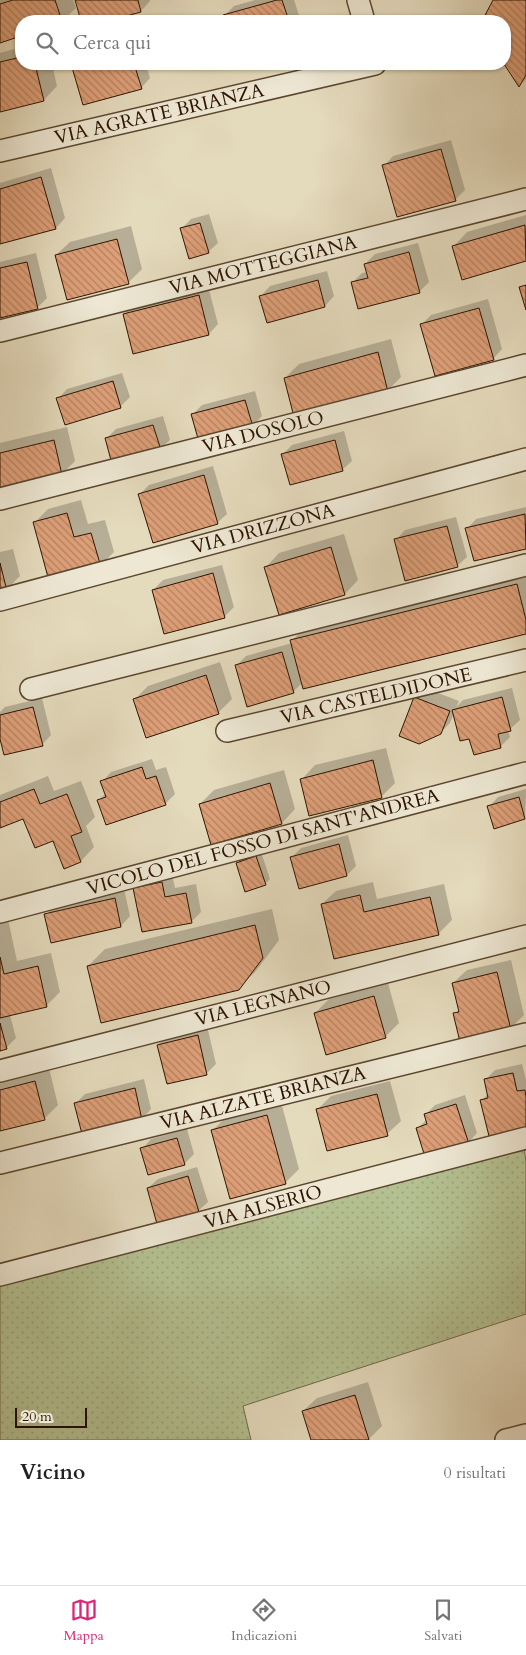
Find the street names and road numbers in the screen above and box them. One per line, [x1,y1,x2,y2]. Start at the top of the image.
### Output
street label: VIA AGRATE BRIANZA [52,77,267,151]
street label: VIA MOTTEGGIANA [166,229,360,301]
street label: VIA DOSOLO [199,404,327,460]
street label: VIA DRIZZONA [188,497,338,561]
street label: VIA CASTELDIDONE [278,661,474,731]
street label: VICOLO DEL FOSSO DI SANT'ANDREA [84,782,443,902]
street label: VIA LEGNANO [192,973,334,1033]
street label: VIA ALZATE BRIANZA [157,1060,369,1136]
street label: VIA ALSERIO [201,1179,325,1235]

